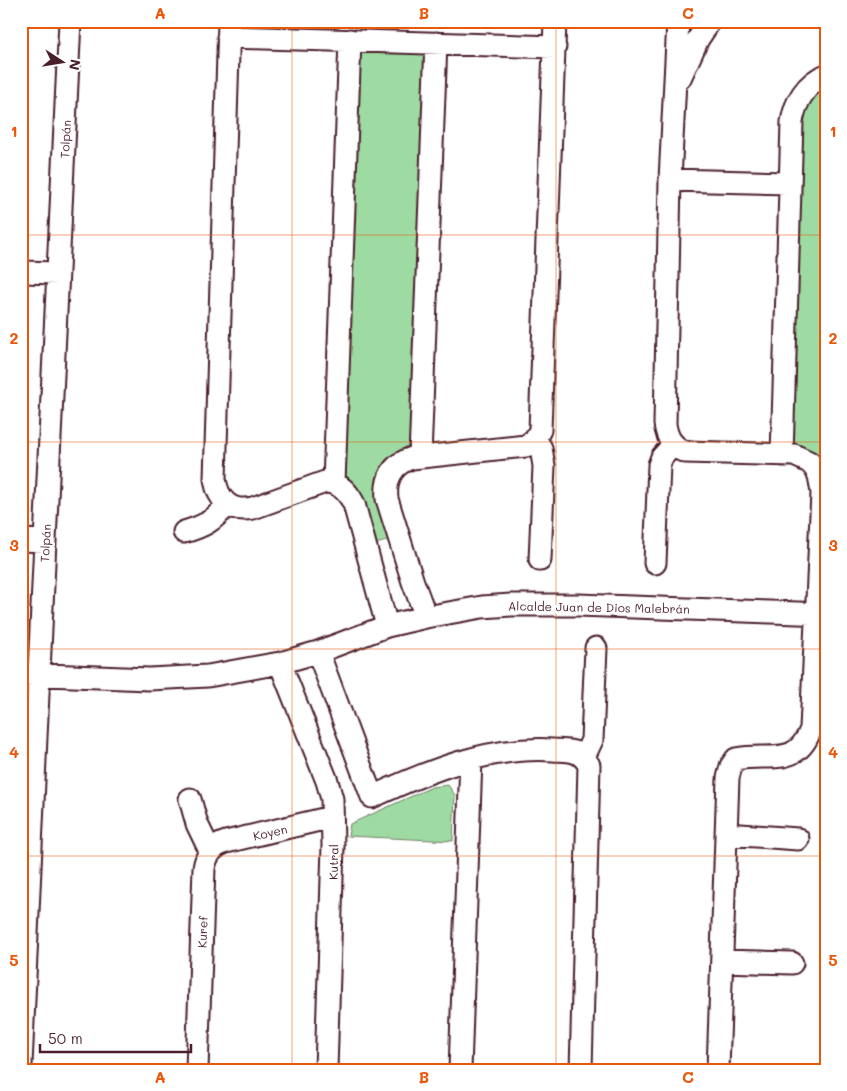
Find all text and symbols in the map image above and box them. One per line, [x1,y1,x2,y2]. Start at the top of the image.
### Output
text: A [154,2,166,23]
text: B [419,2,429,23]
text: C [682,2,694,23]
north arrow [38,38,88,88]
text: N [65,58,86,72]
street label: Tolpán [56,119,74,159]
text: 1 [10,120,18,141]
text: 1 [829,120,837,141]
text: 2 [10,327,19,348]
text: 2 [829,327,838,348]
street label: Tolpán [36,523,54,563]
text: 3 [9,534,19,555]
text: 3 [828,534,838,555]
street label: Alcalde Juan de Dios Malebrán [508,597,690,617]
text: 4 [9,741,19,762]
text: 4 [828,741,838,762]
street label: Koyen [251,820,289,844]
street label: Kutral [325,844,341,880]
street label: Kuref [193,915,211,948]
text: 5 [9,949,19,970]
text: 5 [828,949,838,970]
scale bar [40,1021,191,1053]
text: 50 m [48,1028,83,1048]
text: A [154,1066,166,1087]
text: B [419,1066,429,1087]
text: C [682,1066,694,1087]

